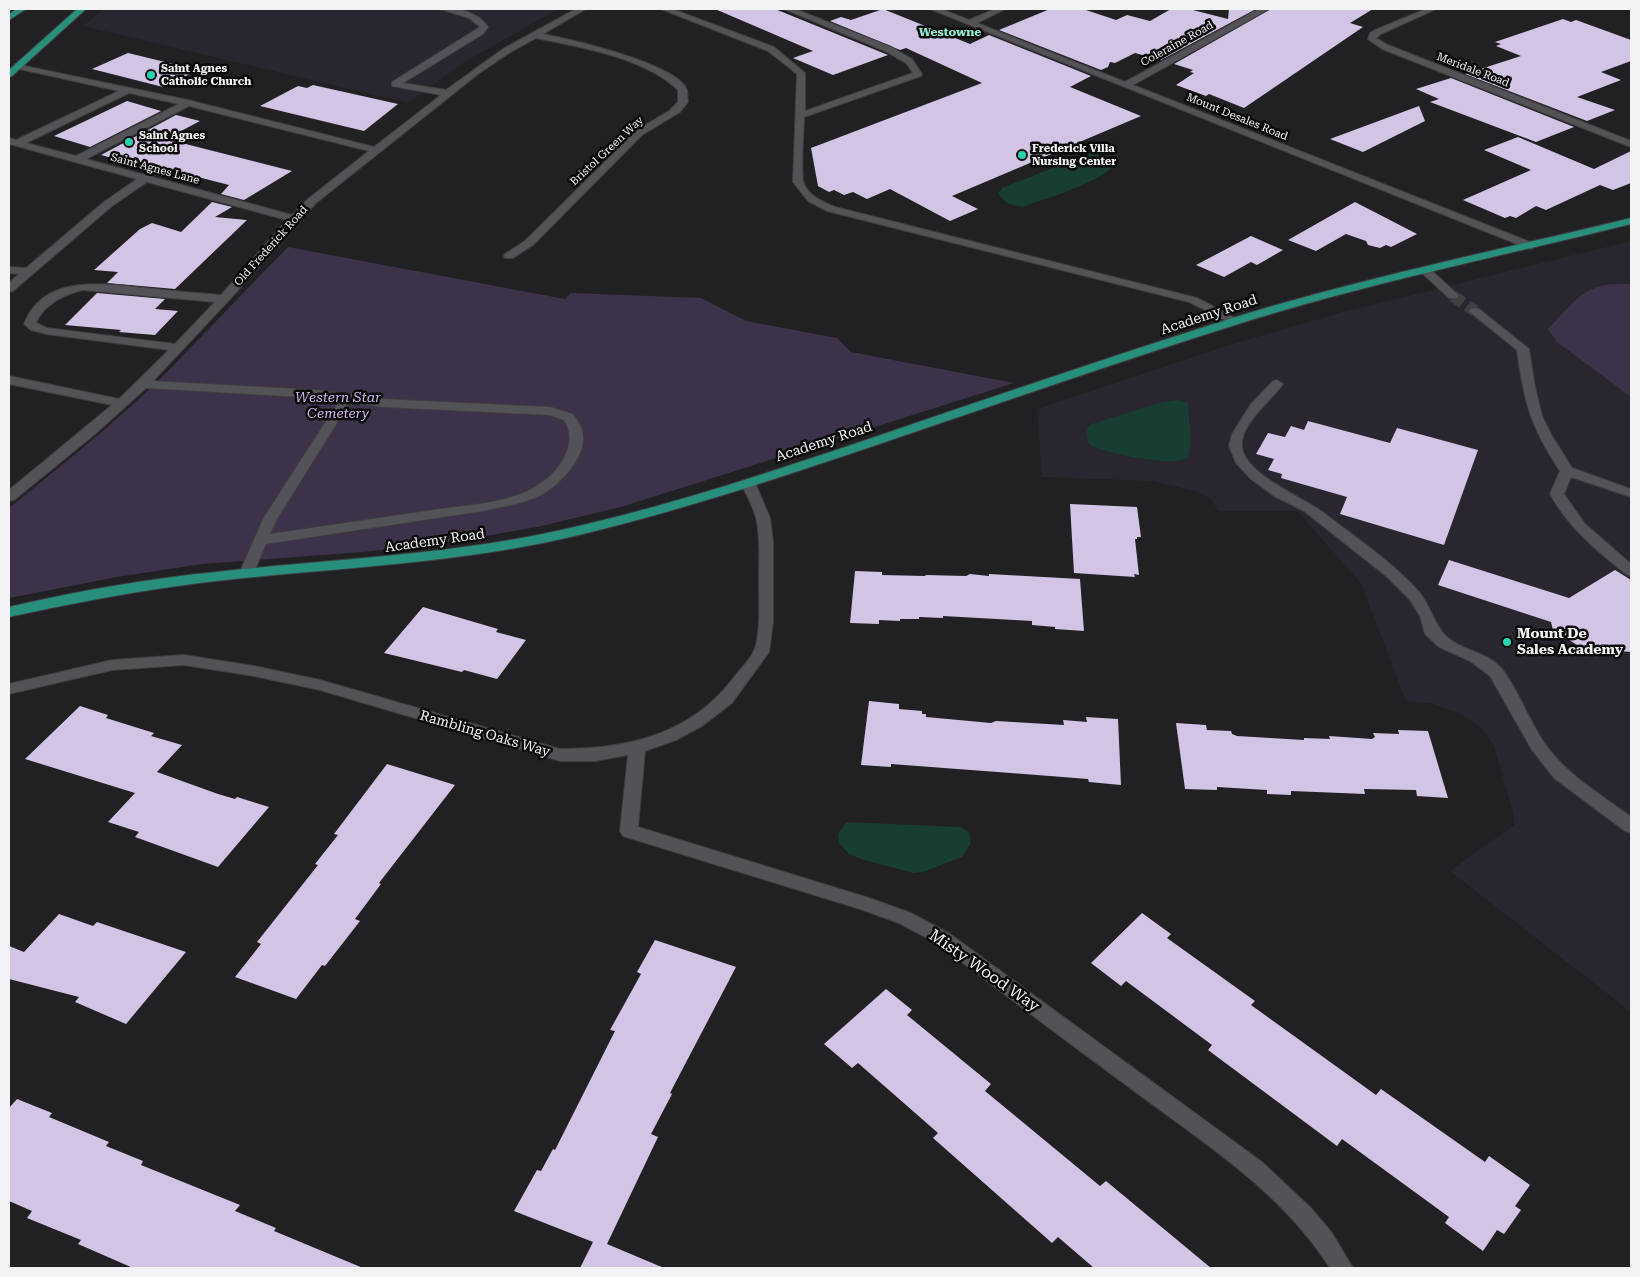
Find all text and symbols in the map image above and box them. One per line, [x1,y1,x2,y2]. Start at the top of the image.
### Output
street label: Coleraine Road [1138,19,1216,69]
district label: Westowne [919,25,981,39]
street label: Meridale Road [1435,50,1511,90]
place label: Saint Agnes Catholic Church [161,62,251,88]
marker: Saint Agnes Catholic Church [145,69,157,81]
street label: Mount Desales Road [1184,91,1290,143]
street label: Bristol Green Way [568,114,646,188]
place label: Saint Agnes School [139,129,205,155]
marker: Saint Agnes School [123,136,135,148]
place label: Frederick Villa Nursing Center [1032,142,1116,168]
marker: Frederick Villa Nursing Center [1016,149,1028,161]
street label: Saint Agnes Lane [109,151,201,187]
street label: Old Frederick Road [232,203,310,289]
street label: Academy Road [1159,291,1259,339]
park label: Western Star Cemetery [295,390,381,422]
street label: Academy Road [774,418,874,466]
street label: Academy Road [384,526,486,556]
place label: Mount De Sales Academy [1517,626,1623,658]
marker: Mount De Sales Academy [1501,636,1513,648]
street label: Rambling Oaks Way [418,707,552,761]
street label: Misty Wood Way [925,926,1043,1016]

